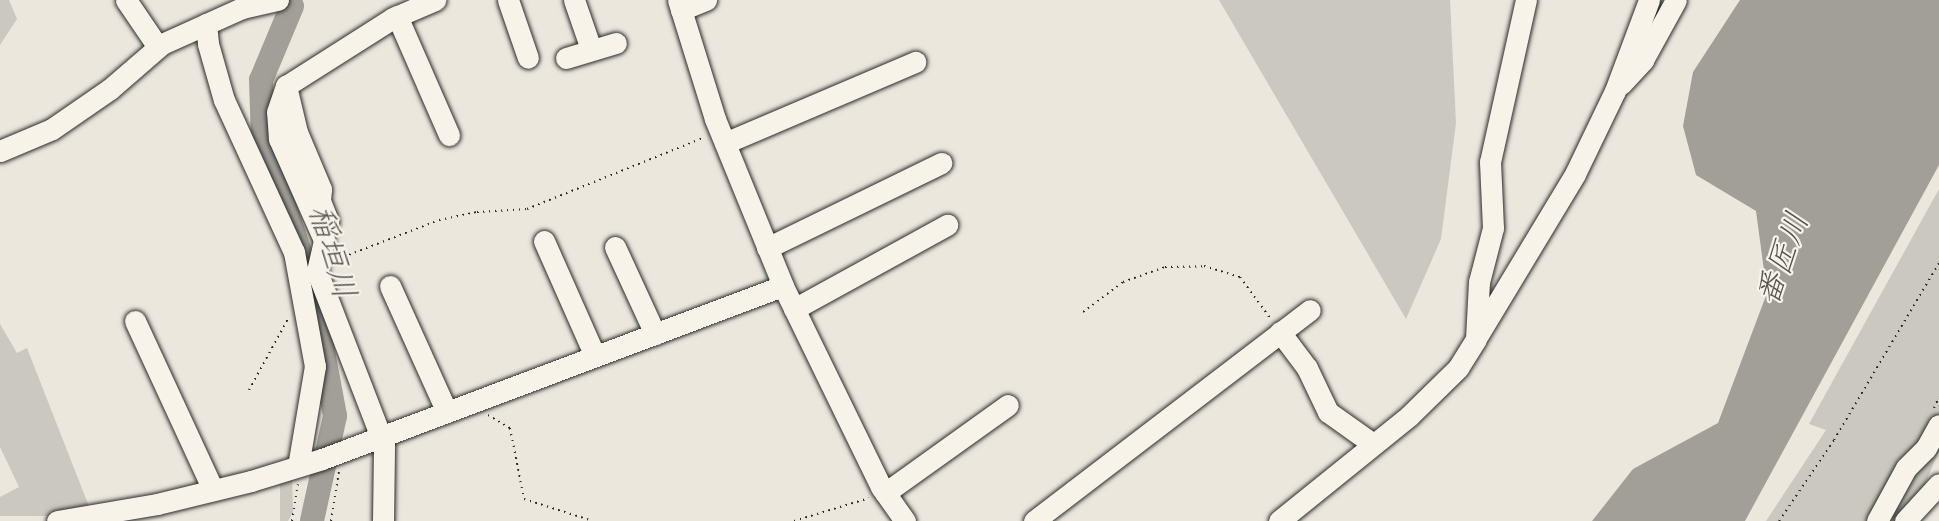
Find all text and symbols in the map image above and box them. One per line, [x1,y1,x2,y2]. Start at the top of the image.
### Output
water label: 稲垣川 [300,201,364,303]
water label: 番匠川 [1749,207,1817,311]

